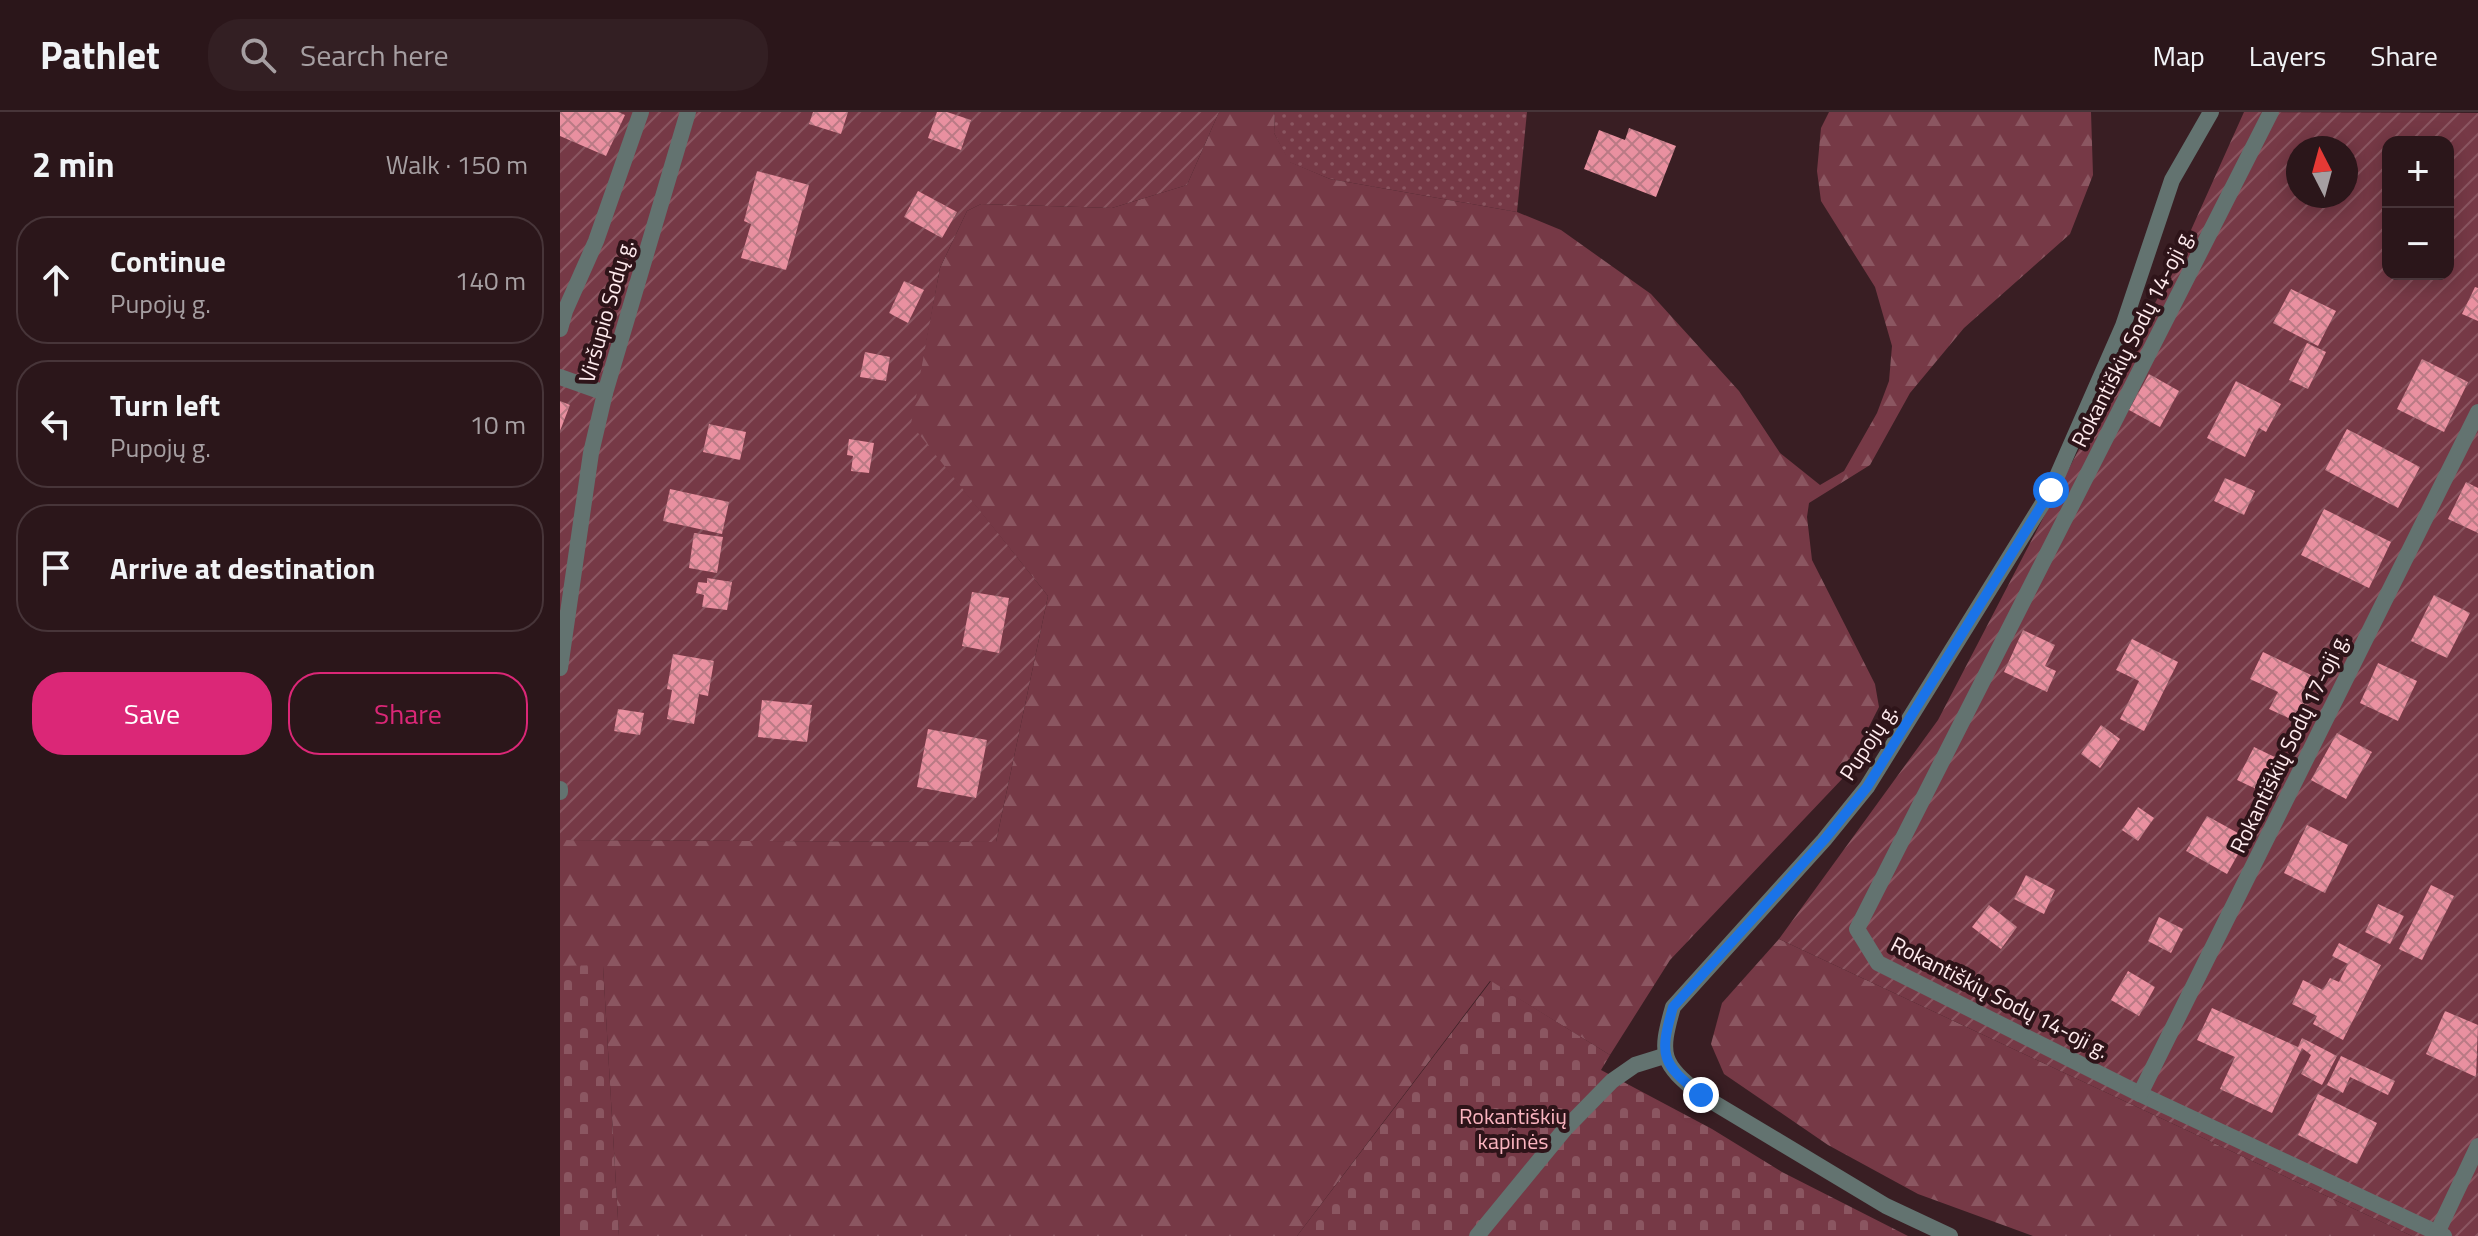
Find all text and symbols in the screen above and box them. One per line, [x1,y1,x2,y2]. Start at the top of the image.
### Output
search box [208,19,768,91]
text: Pathlet [40,26,160,84]
text: Search here [300,32,449,78]
icon: search [236,33,280,77]
text: Map [2152,34,2205,77]
text: Layers [2249,34,2326,77]
text: Share [2370,34,2438,77]
north arrow [2286,136,2358,208]
map controls [2382,136,2454,280]
button: + [2382,136,2454,208]
text: 2 min [32,138,115,190]
text: Walk · 150 m [386,145,528,184]
button: − [2382,208,2454,280]
street label: Rokantiškių Sodų 14-oji g. [2062,223,2202,453]
street label: Viršupio Sodų g. [569,235,643,387]
text: Continue [110,238,226,284]
icon: ahead [34,258,78,302]
text: 140 m [455,261,526,300]
text: Pupojų g. [110,284,211,323]
text: Turn left [110,382,220,428]
icon: left [34,402,78,446]
text: 10 m [469,405,526,444]
text: Pupojų g. [110,428,211,467]
route start [2033,472,2069,508]
text: Arrive at destination [110,545,375,591]
icon: arrive [34,546,78,590]
street label: Rokantiškių Sodų 17-oji g. [2221,627,2357,859]
button: Save [32,672,272,755]
button: Share [288,672,528,755]
street label: Pupojų g. [1831,697,1905,787]
street label: Rokantiškių Sodų 14-oji g. [1885,927,2115,1067]
route end [1683,1077,1719,1113]
park label: Rokantiškių kapinės [1459,1099,1567,1158]

